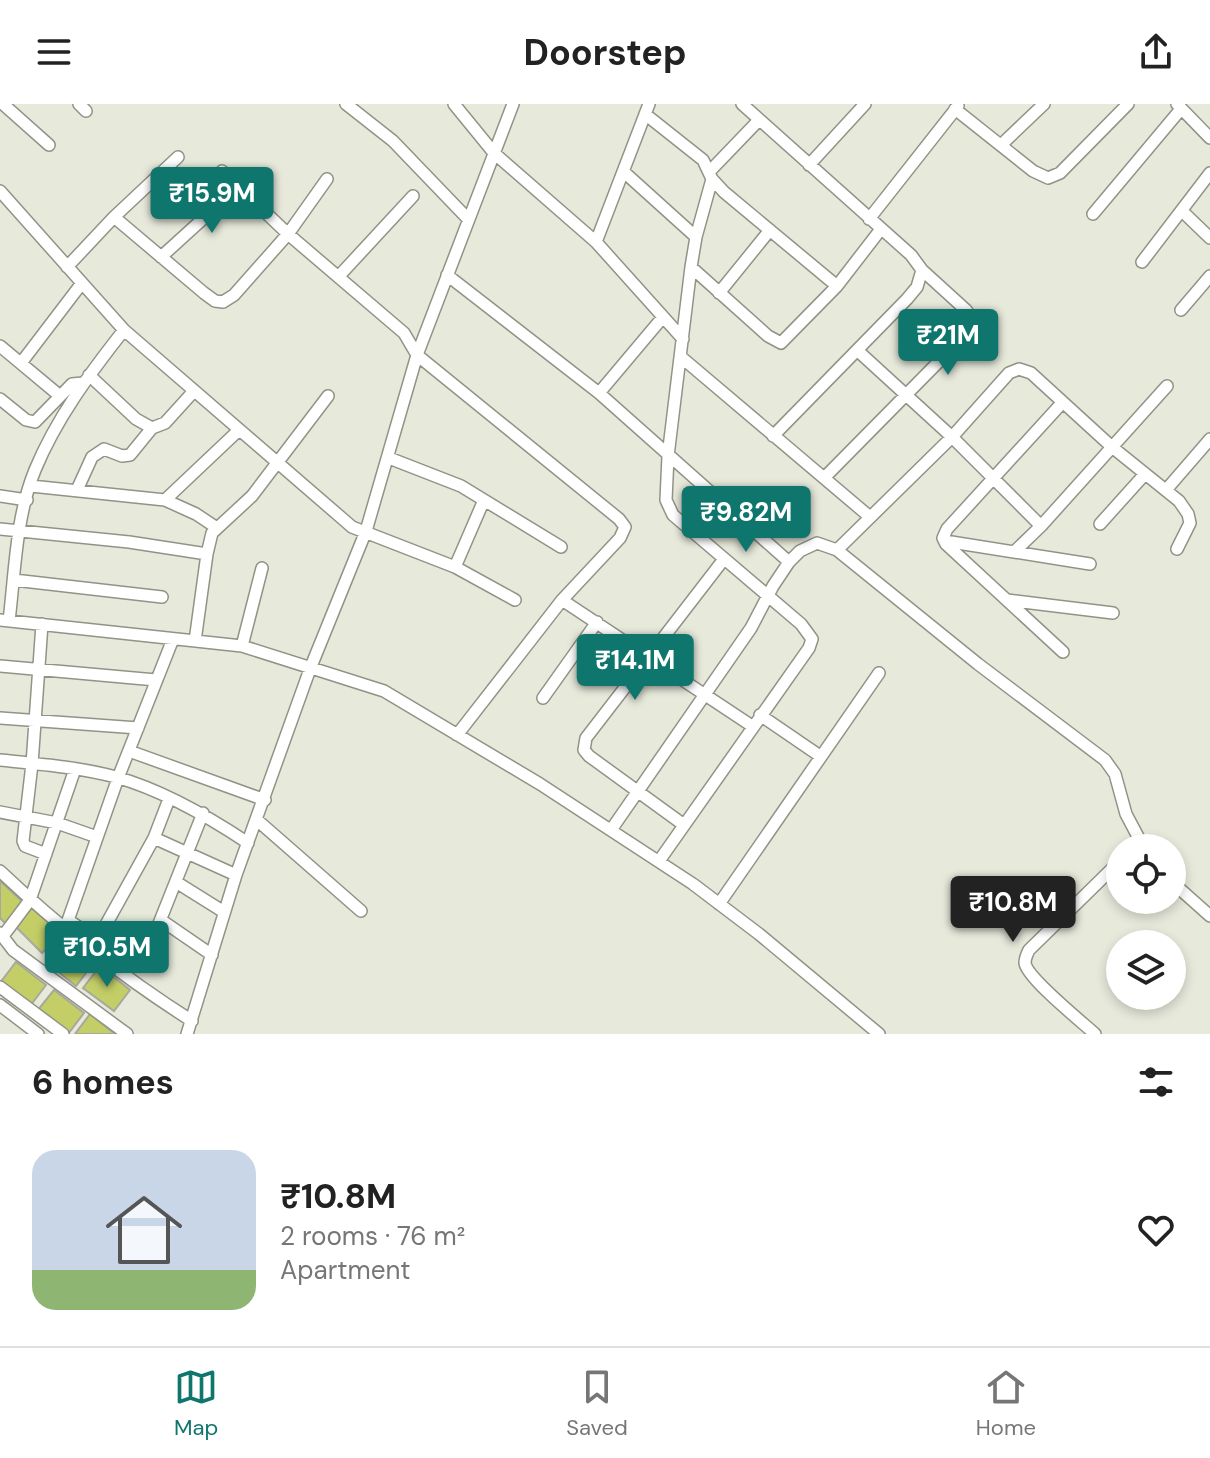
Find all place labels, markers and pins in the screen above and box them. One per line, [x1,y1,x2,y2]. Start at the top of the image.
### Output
pin: ₹15.9M [147,167,277,235]
pin: ₹21M [901,309,995,377]
pin: ₹9.82M [681,486,811,554]
pin: ₹14.1M [570,634,700,702]
pin: ₹10.8M [948,876,1078,944]
pin: ₹10.5M [42,921,172,989]

